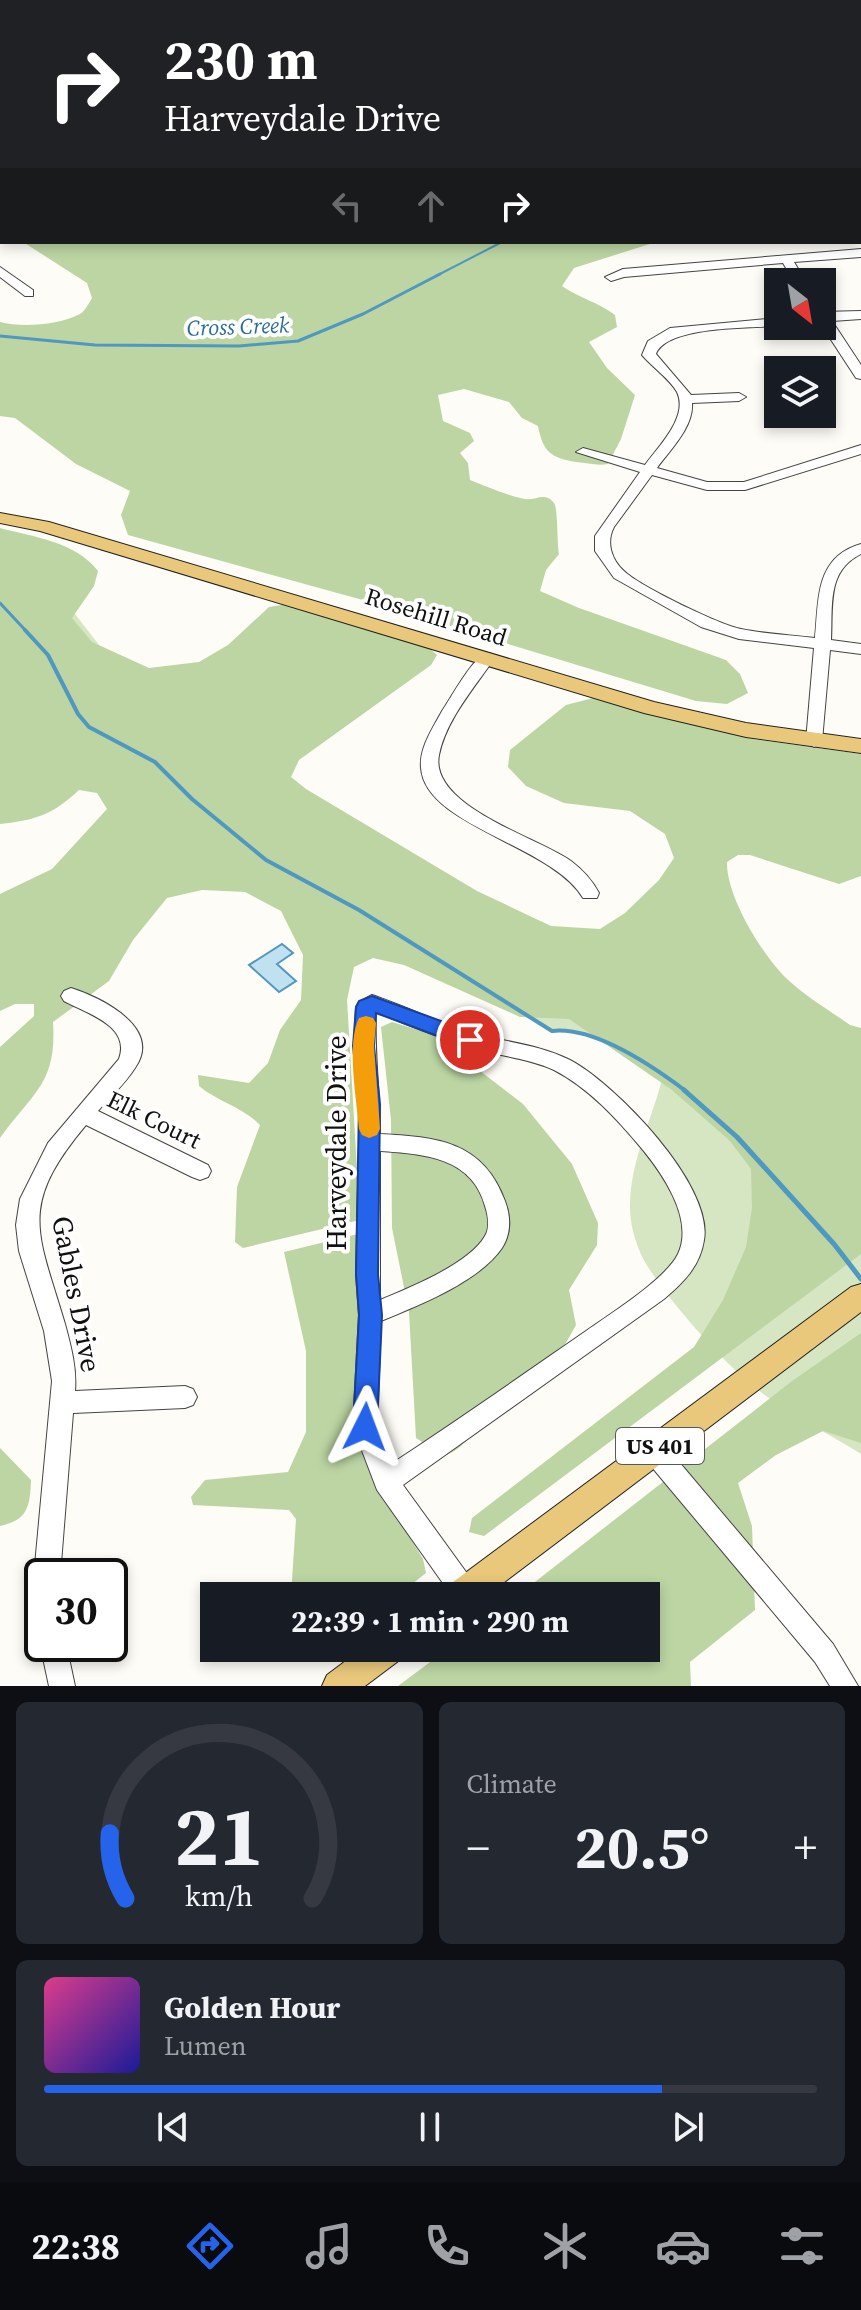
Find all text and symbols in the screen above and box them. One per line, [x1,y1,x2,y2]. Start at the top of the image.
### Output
text: 230 m [164,21,318,98]
icon: right [32,32,136,136]
text: Harveydale Drive [164,94,441,143]
icon: left [325,184,369,228]
icon: ahead [409,184,453,228]
icon: right [493,184,537,228]
north arrow [764,268,836,340]
map controls [764,268,836,428]
water label: Cross Creek [186,309,290,343]
button: layers [764,356,836,428]
street label: Rosehill Road [361,579,512,654]
pin [436,1006,504,1074]
icon: arrive [448,1018,492,1062]
street label: Harveydale Drive [317,1035,355,1251]
street label: Elk Court [102,1083,207,1157]
street label: Gables Drive [43,1213,111,1375]
position arrow [323,1385,407,1469]
road number: US 401 [616,1428,704,1464]
speed limit sign: 30 [24,1558,128,1662]
text: 22:39 · 1 min · 290 m [291,1601,569,1642]
text: Climate [467,1766,557,1802]
text: 21 [174,1779,264,1893]
text: 20.5° [574,1806,709,1888]
text: − [467,1817,490,1878]
text: + [794,1817,817,1878]
text: km/h [185,1876,253,1916]
text: Golden Hour [164,1987,340,2028]
text: Lumen [164,2028,246,2064]
icon: previous [151,2105,195,2149]
icon: pause [408,2105,452,2149]
icon: next [666,2105,710,2149]
icon: directions [182,2218,238,2274]
icon: music [301,2218,357,2274]
icon: phone [419,2218,475,2274]
icon: climate [537,2218,593,2274]
icon: car [655,2218,711,2274]
icon: filters [774,2218,830,2274]
text: 22:38 [31,2222,120,2271]

